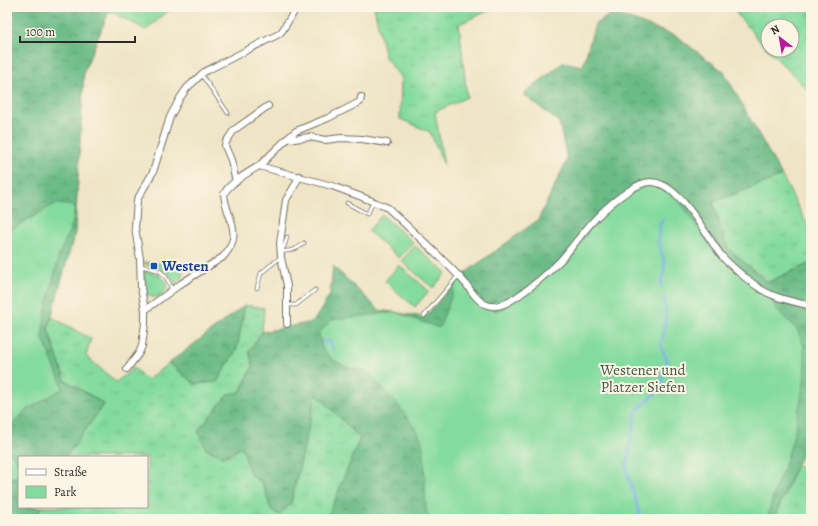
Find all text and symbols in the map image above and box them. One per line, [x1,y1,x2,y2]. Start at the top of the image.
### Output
scale bar [20,18,135,44]
north arrow [760,18,800,58]
text: N [768,21,782,38]
text: 100 m [26,24,55,40]
place label: Westen [161,256,209,276]
marker: Westen [149,261,159,271]
park label: Westener und Platzer Siefen [599,360,687,397]
legend [18,456,148,508]
text: Straße [54,464,87,480]
text: Park [54,484,77,500]

